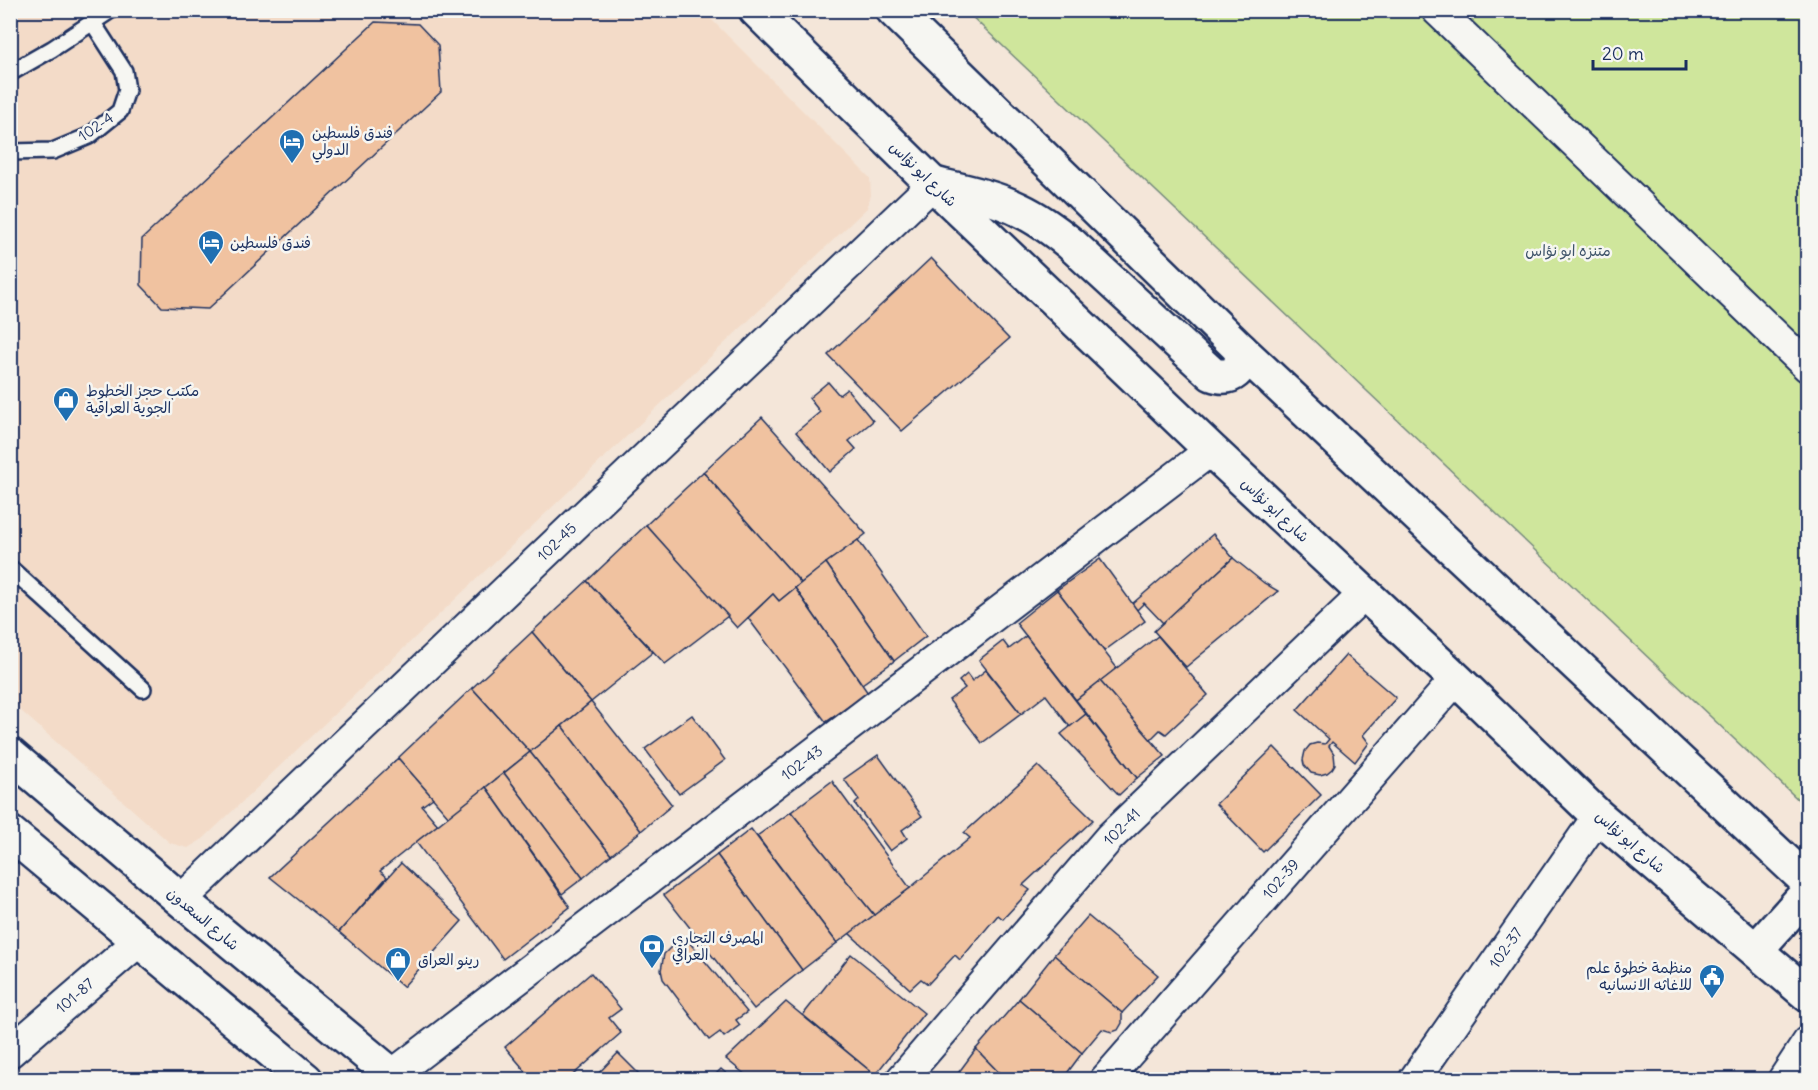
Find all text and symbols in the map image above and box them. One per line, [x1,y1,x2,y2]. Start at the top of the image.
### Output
scale bar [1593,33,1686,71]
text: 20 m [1602,42,1644,65]
street label: 102-4 [74,108,117,145]
place label: فندق فلسطين الدولي [312,123,393,163]
hotel icon: فندق فلسطين الدولي [277,127,307,165]
street label: شارع ابو نؤاس [885,137,961,211]
hotel icon: فندق فلسطين [196,228,226,266]
place label: فندق فلسطين [230,233,311,252]
park label: متنزه ابو نؤاس [1525,241,1611,260]
place label: مكتب حجز الخطوط الجوية العراقية [86,381,199,417]
shop icon: مكتب حجز الخطوط الجوية العراقية [51,385,81,423]
street label: شارع ابو نؤاس [1237,473,1313,547]
street label: 102-45 [533,518,580,565]
street label: 102-43 [777,741,826,784]
street label: 102-41 [1099,804,1144,849]
street label: شارع ابو نؤاس [1591,806,1669,878]
street label: 102-39 [1258,855,1303,903]
street label: شارع السعدون [163,883,243,955]
street label: 102-37 [1485,924,1526,972]
place label: المصرف التجاري العراقي [672,928,764,965]
bank icon: المصرف التجاري العراقي [637,932,667,970]
shop icon: رينو العراق [383,945,413,983]
place label: رينو العراق [418,950,480,970]
place label: منظمة خطوة علم للاغاثه الانسانيه [1586,958,1692,994]
public building icon: منظمة خطوة علم للاغاثه الانسانيه [1697,962,1727,1000]
street label: 101-87 [52,974,98,1017]

